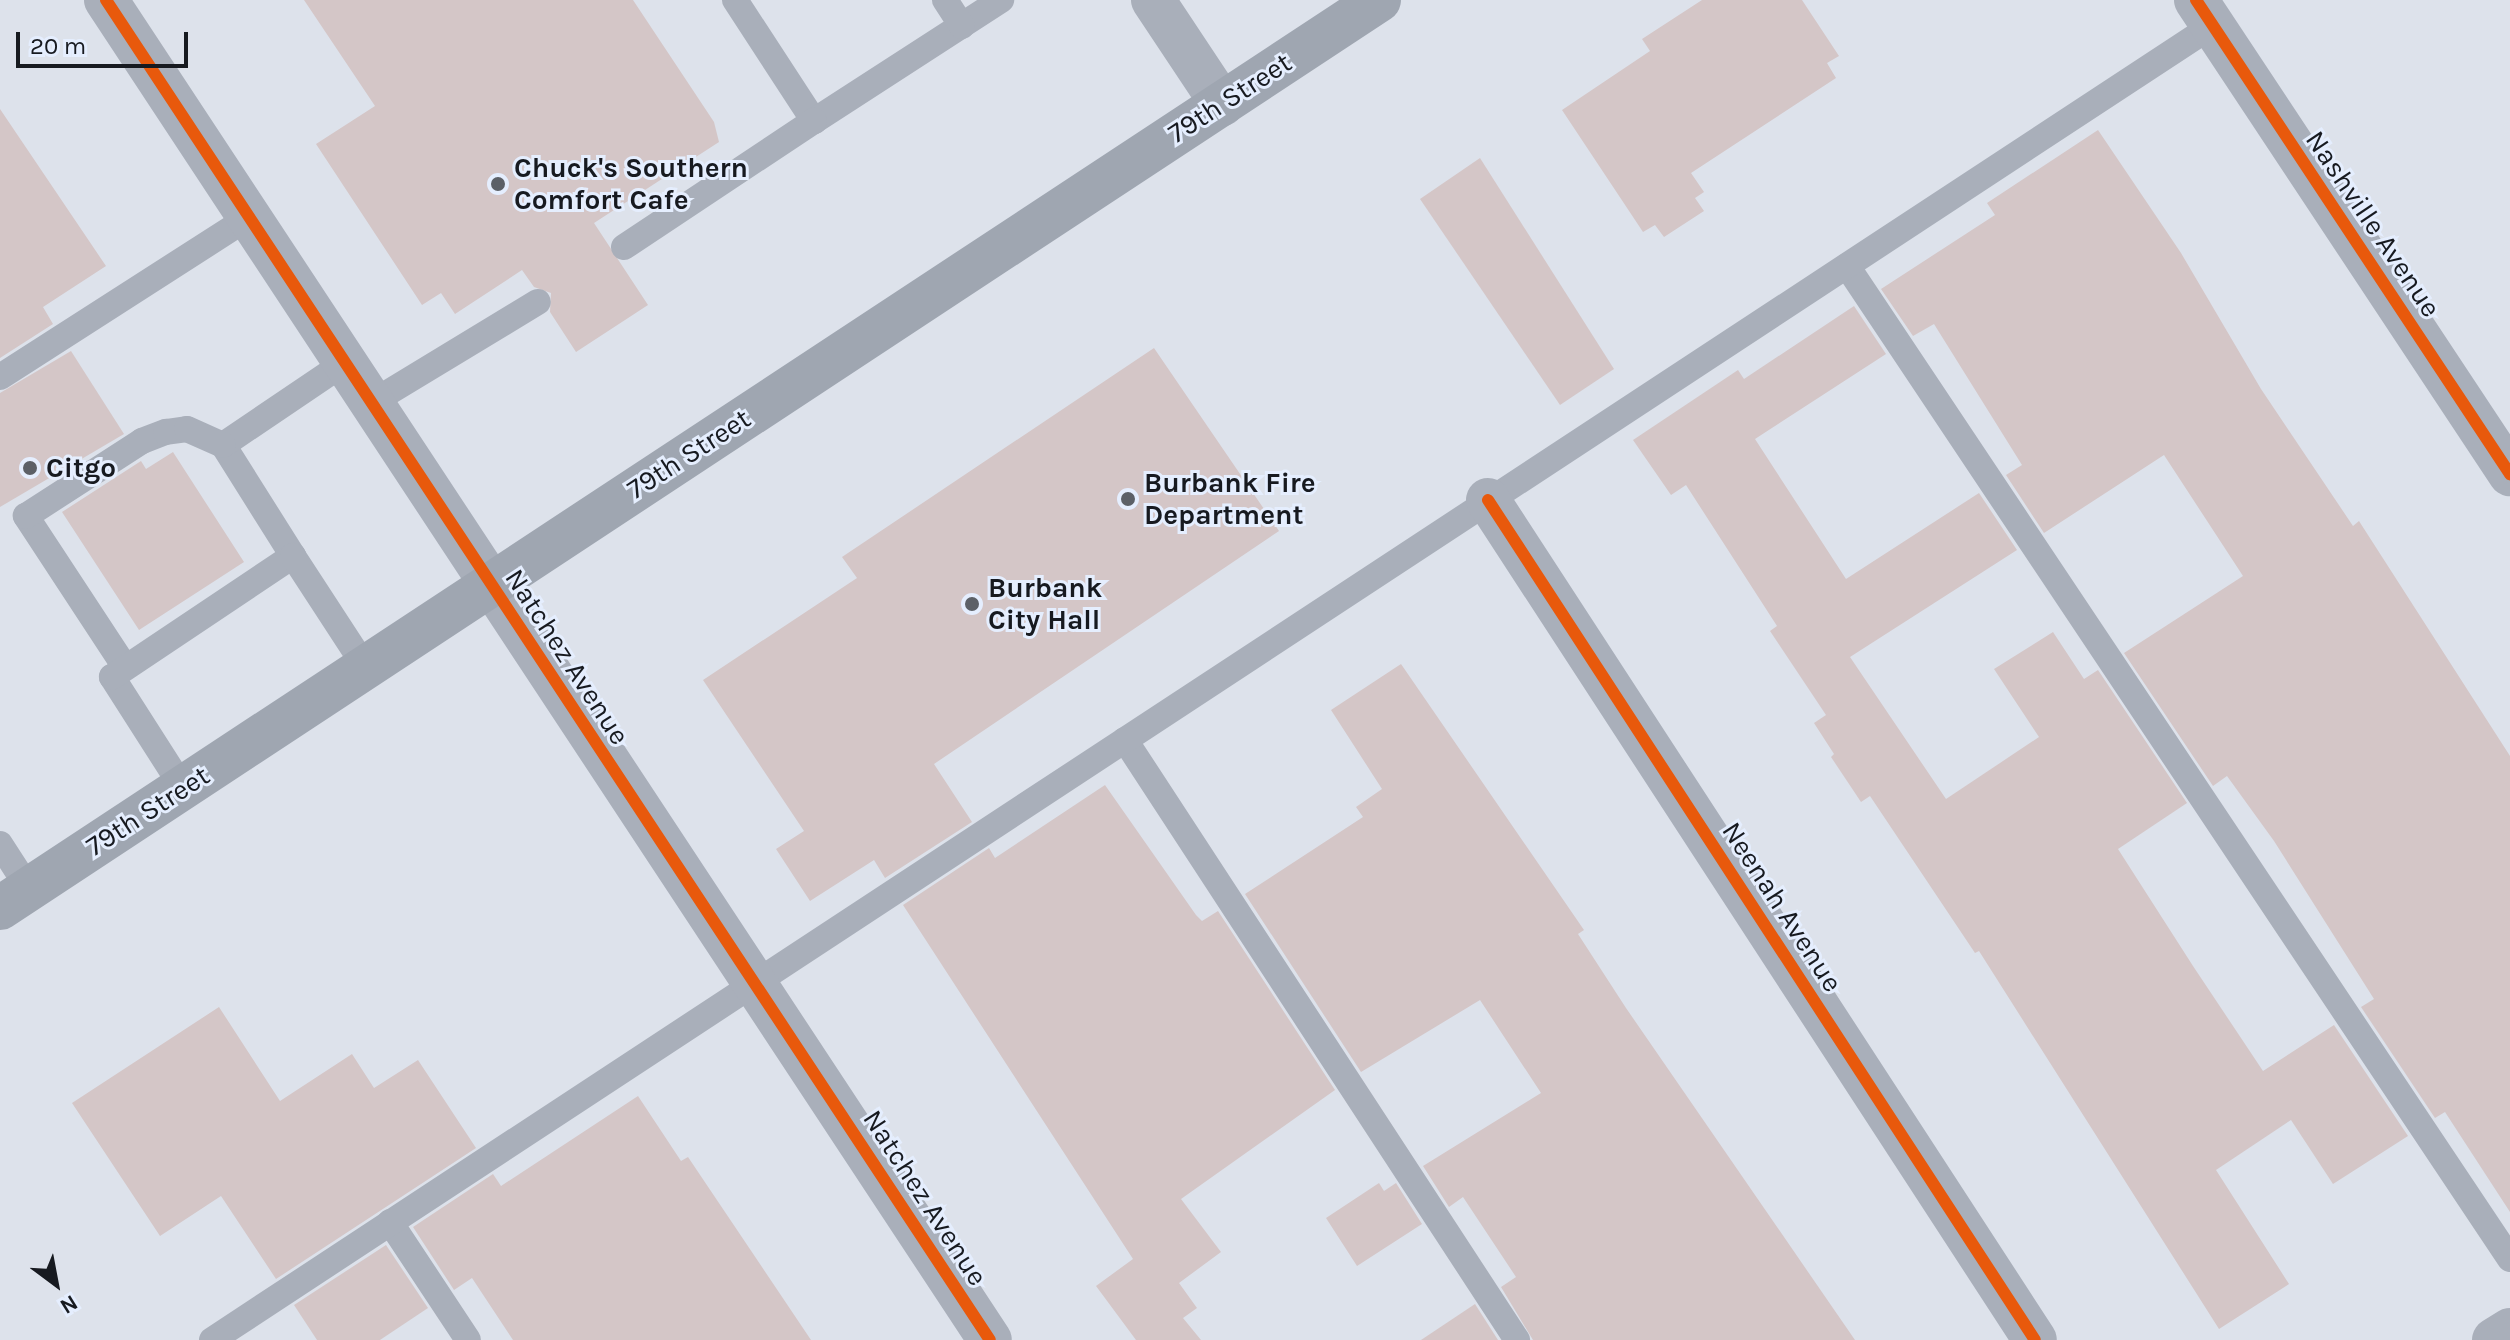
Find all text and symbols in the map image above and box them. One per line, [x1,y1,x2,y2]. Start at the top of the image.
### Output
scale bar [20,16,192,66]
text: 20 m [30,32,86,60]
street label: 79th Street [1162,46,1298,150]
street label: Nashville Avenue [2298,124,2448,324]
place label: Chuck's Southern Comfort Cafe [514,151,748,217]
marker: Chuck's Southern Comfort Cafe [489,175,507,193]
street label: 79th Street [621,402,757,506]
place label: Citgo [46,451,116,485]
marker: Citgo [21,459,39,477]
place label: Burbank Fire Department [1144,466,1316,532]
marker: Burbank Fire Department [1119,490,1137,508]
street label: Natchez Avenue [498,563,636,751]
place label: Burbank City Hall [988,571,1102,637]
marker: Burbank City Hall [963,595,981,613]
street label: 79th Street [80,759,216,863]
street label: Neenah Avenue [1715,816,1849,998]
street label: Natchez Avenue [856,1104,994,1292]
north arrow [16,1244,96,1324]
text: N [55,1289,82,1320]

